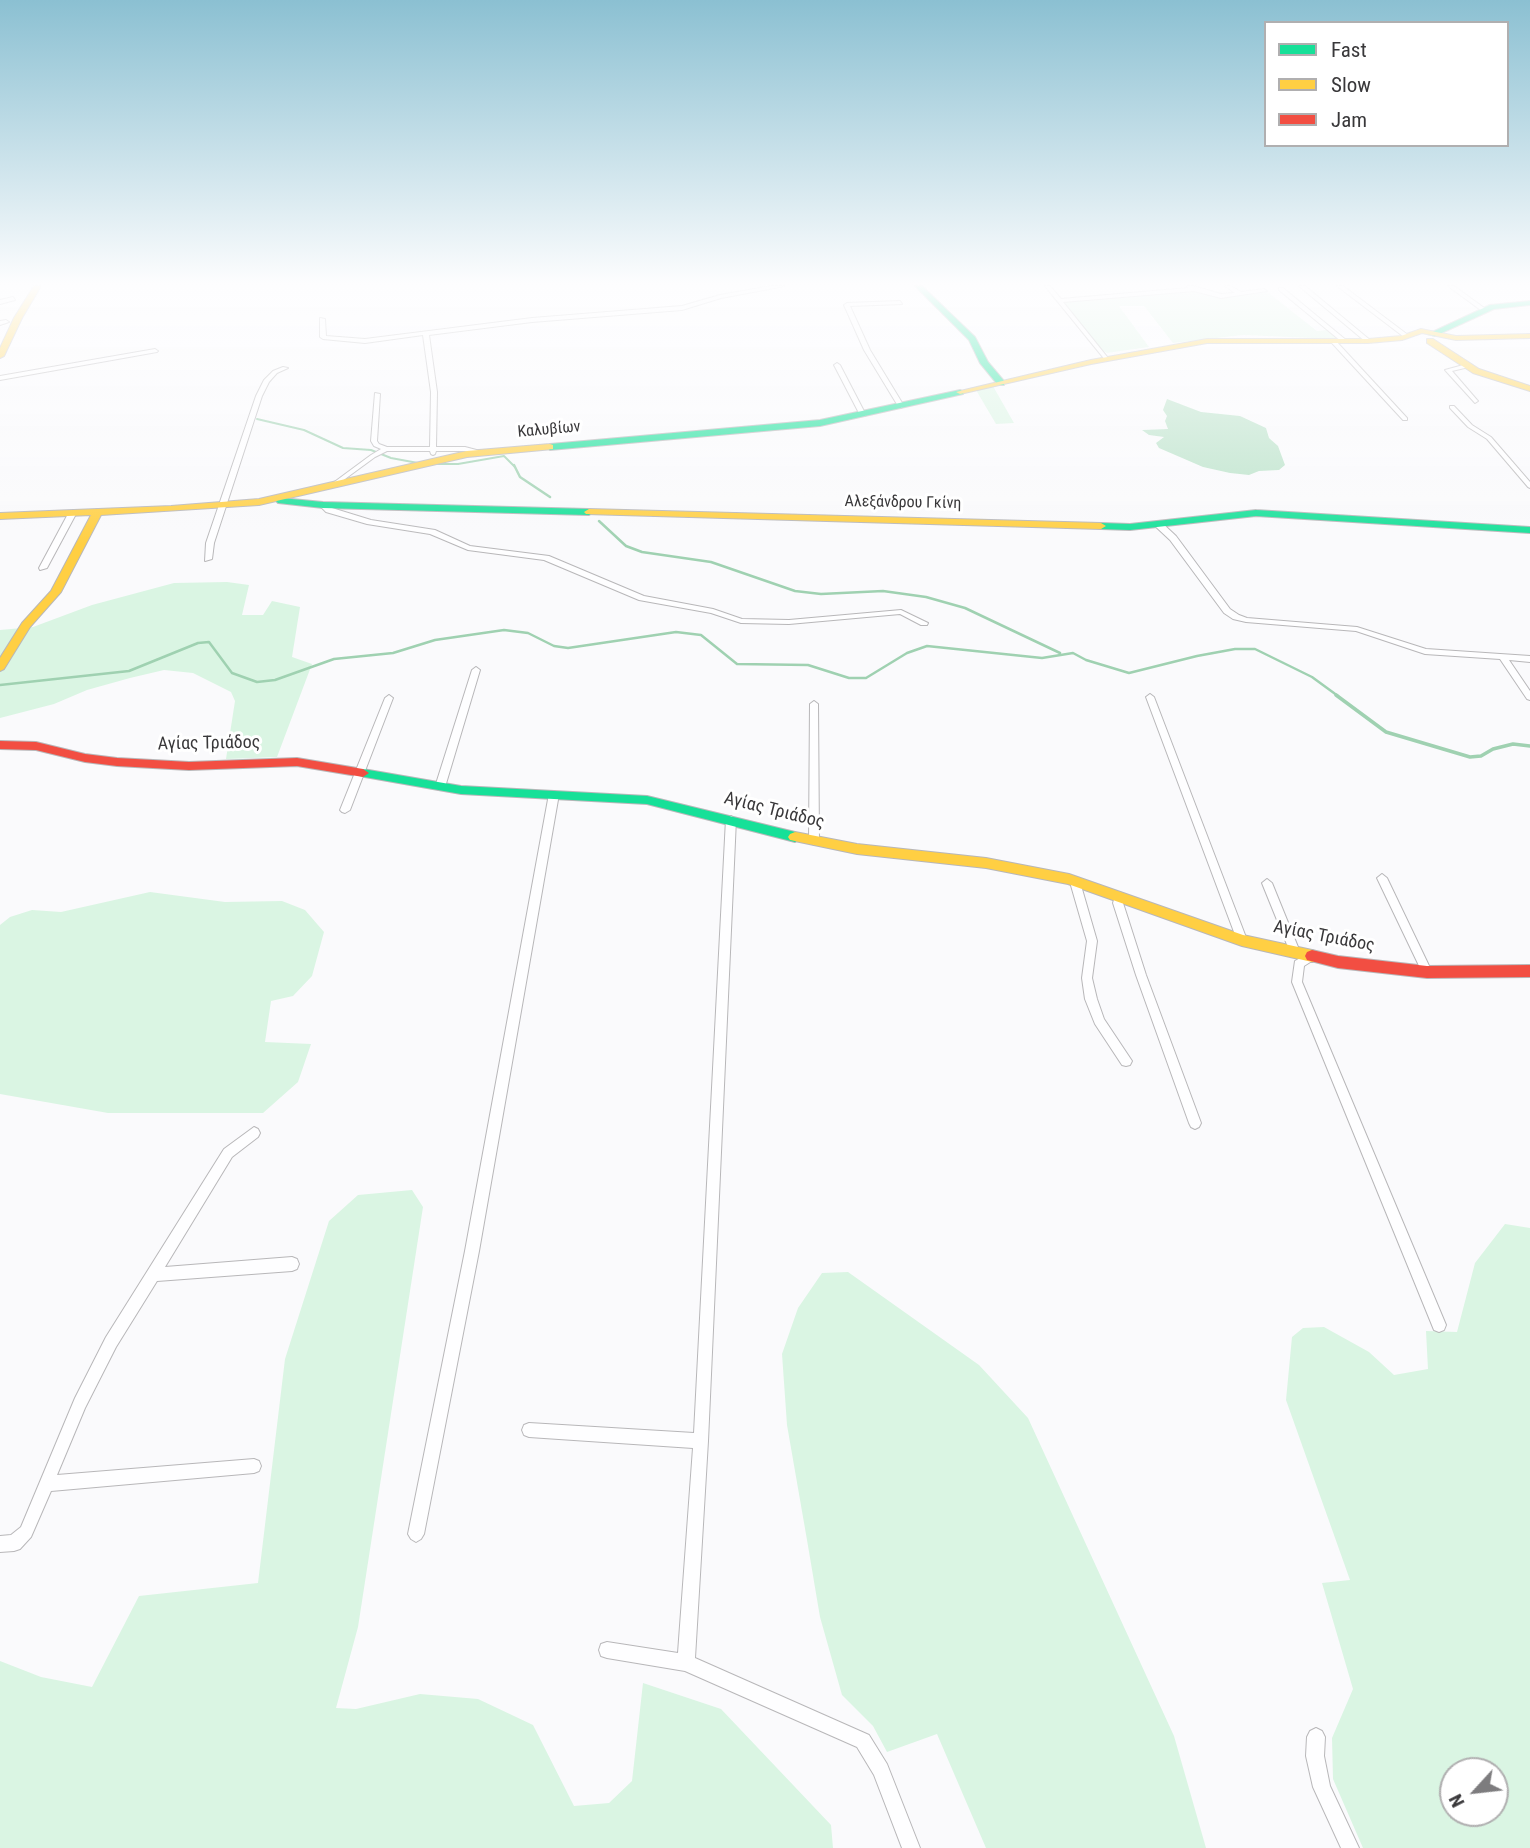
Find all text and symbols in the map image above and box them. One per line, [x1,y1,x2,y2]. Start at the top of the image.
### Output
legend [1264,21,1509,147]
text: Fast [1331,38,1367,62]
text: Slow [1331,73,1371,97]
text: Jam [1331,108,1367,132]
street label: Καλυβίων [517,418,581,442]
street label: Αλεξάνδρου Γκίνη [844,492,962,514]
street label: Αγίας Τριάδος [158,732,260,756]
street label: Αγίας Τριάδος [722,788,826,834]
street label: Αγίας Τριάδος [1272,917,1376,957]
north arrow [1439,1757,1509,1827]
text: N [1444,1790,1470,1811]

